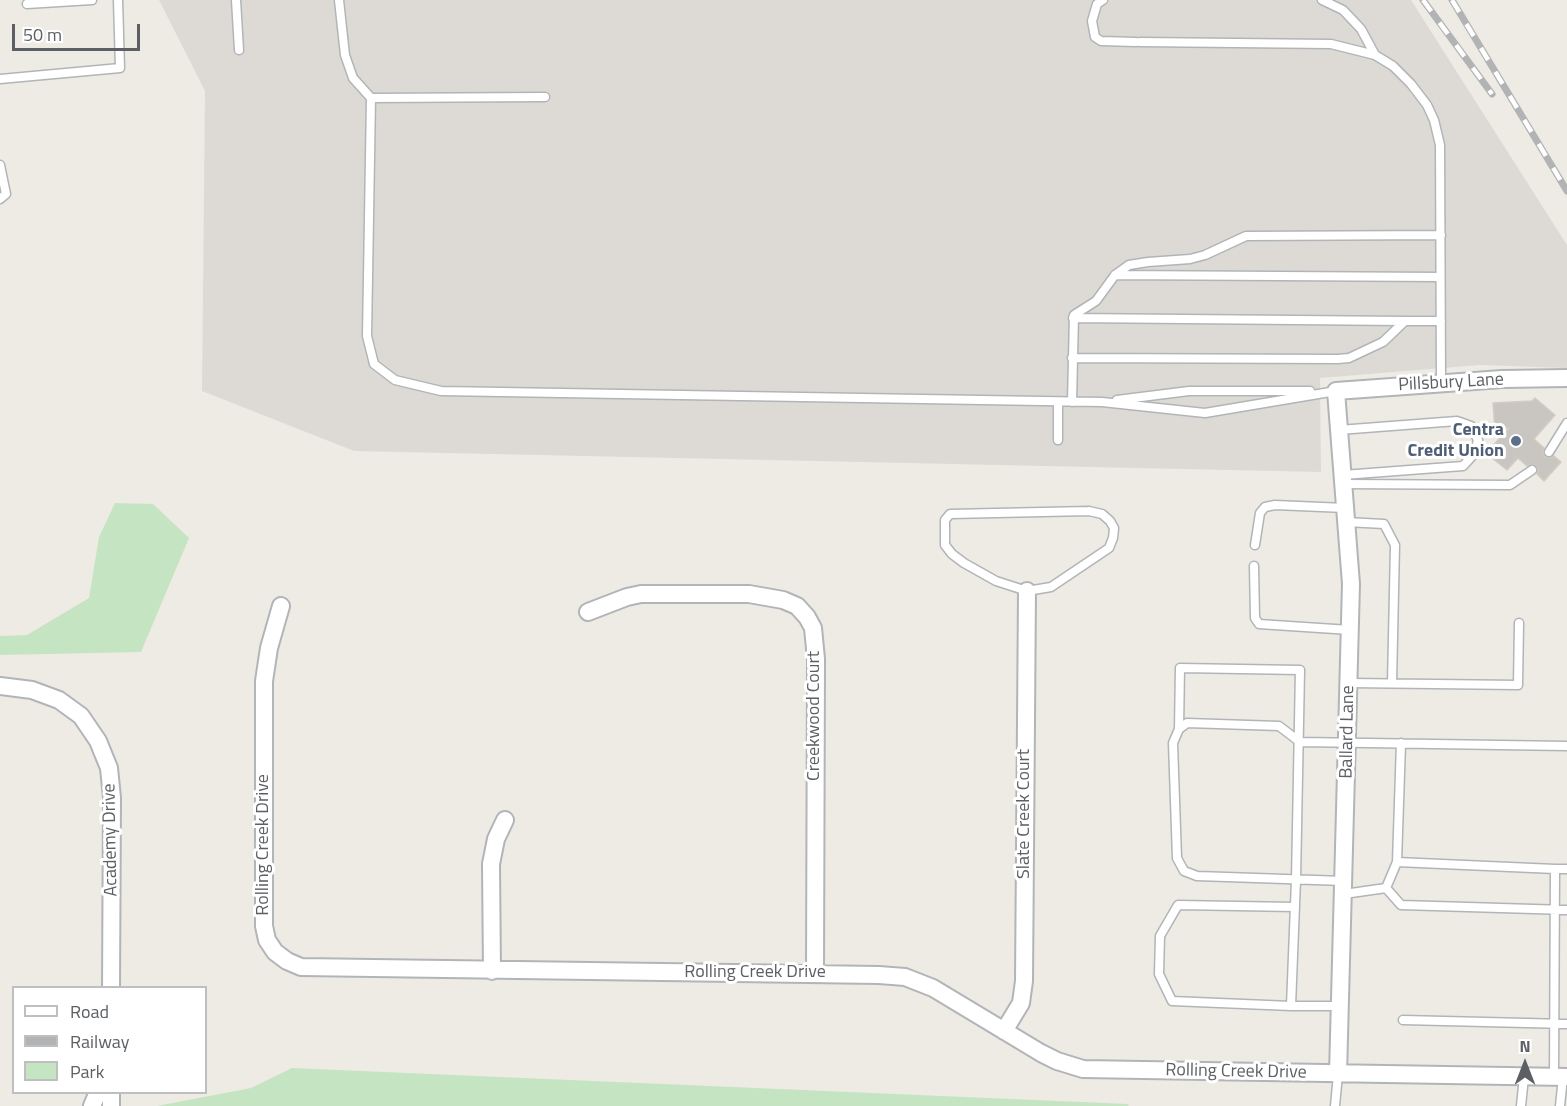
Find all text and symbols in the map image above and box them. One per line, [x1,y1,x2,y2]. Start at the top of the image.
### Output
scale bar [15,12,142,50]
text: 50 m [23,21,62,48]
street label: Pillsbury Lane [1398,369,1504,397]
place label: Centra Credit Union [1408,420,1504,462]
marker: Centra Credit Union [1509,434,1523,448]
street label: Creekwood Court [804,651,826,781]
street label: Ballard Lane [1336,685,1360,779]
street label: Slate Creek Court [1014,749,1036,879]
street label: Rolling Creek Drive [253,774,275,916]
street label: Academy Drive [99,783,123,897]
street label: Rolling Creek Drive [684,962,826,984]
legend [12,986,207,1094]
text: Road [70,998,109,1025]
text: Railway [70,1028,129,1055]
north arrow [1495,1034,1555,1094]
text: N [1519,1034,1531,1058]
text: Park [70,1058,104,1085]
street label: Rolling Creek Drive [1165,1060,1307,1084]

